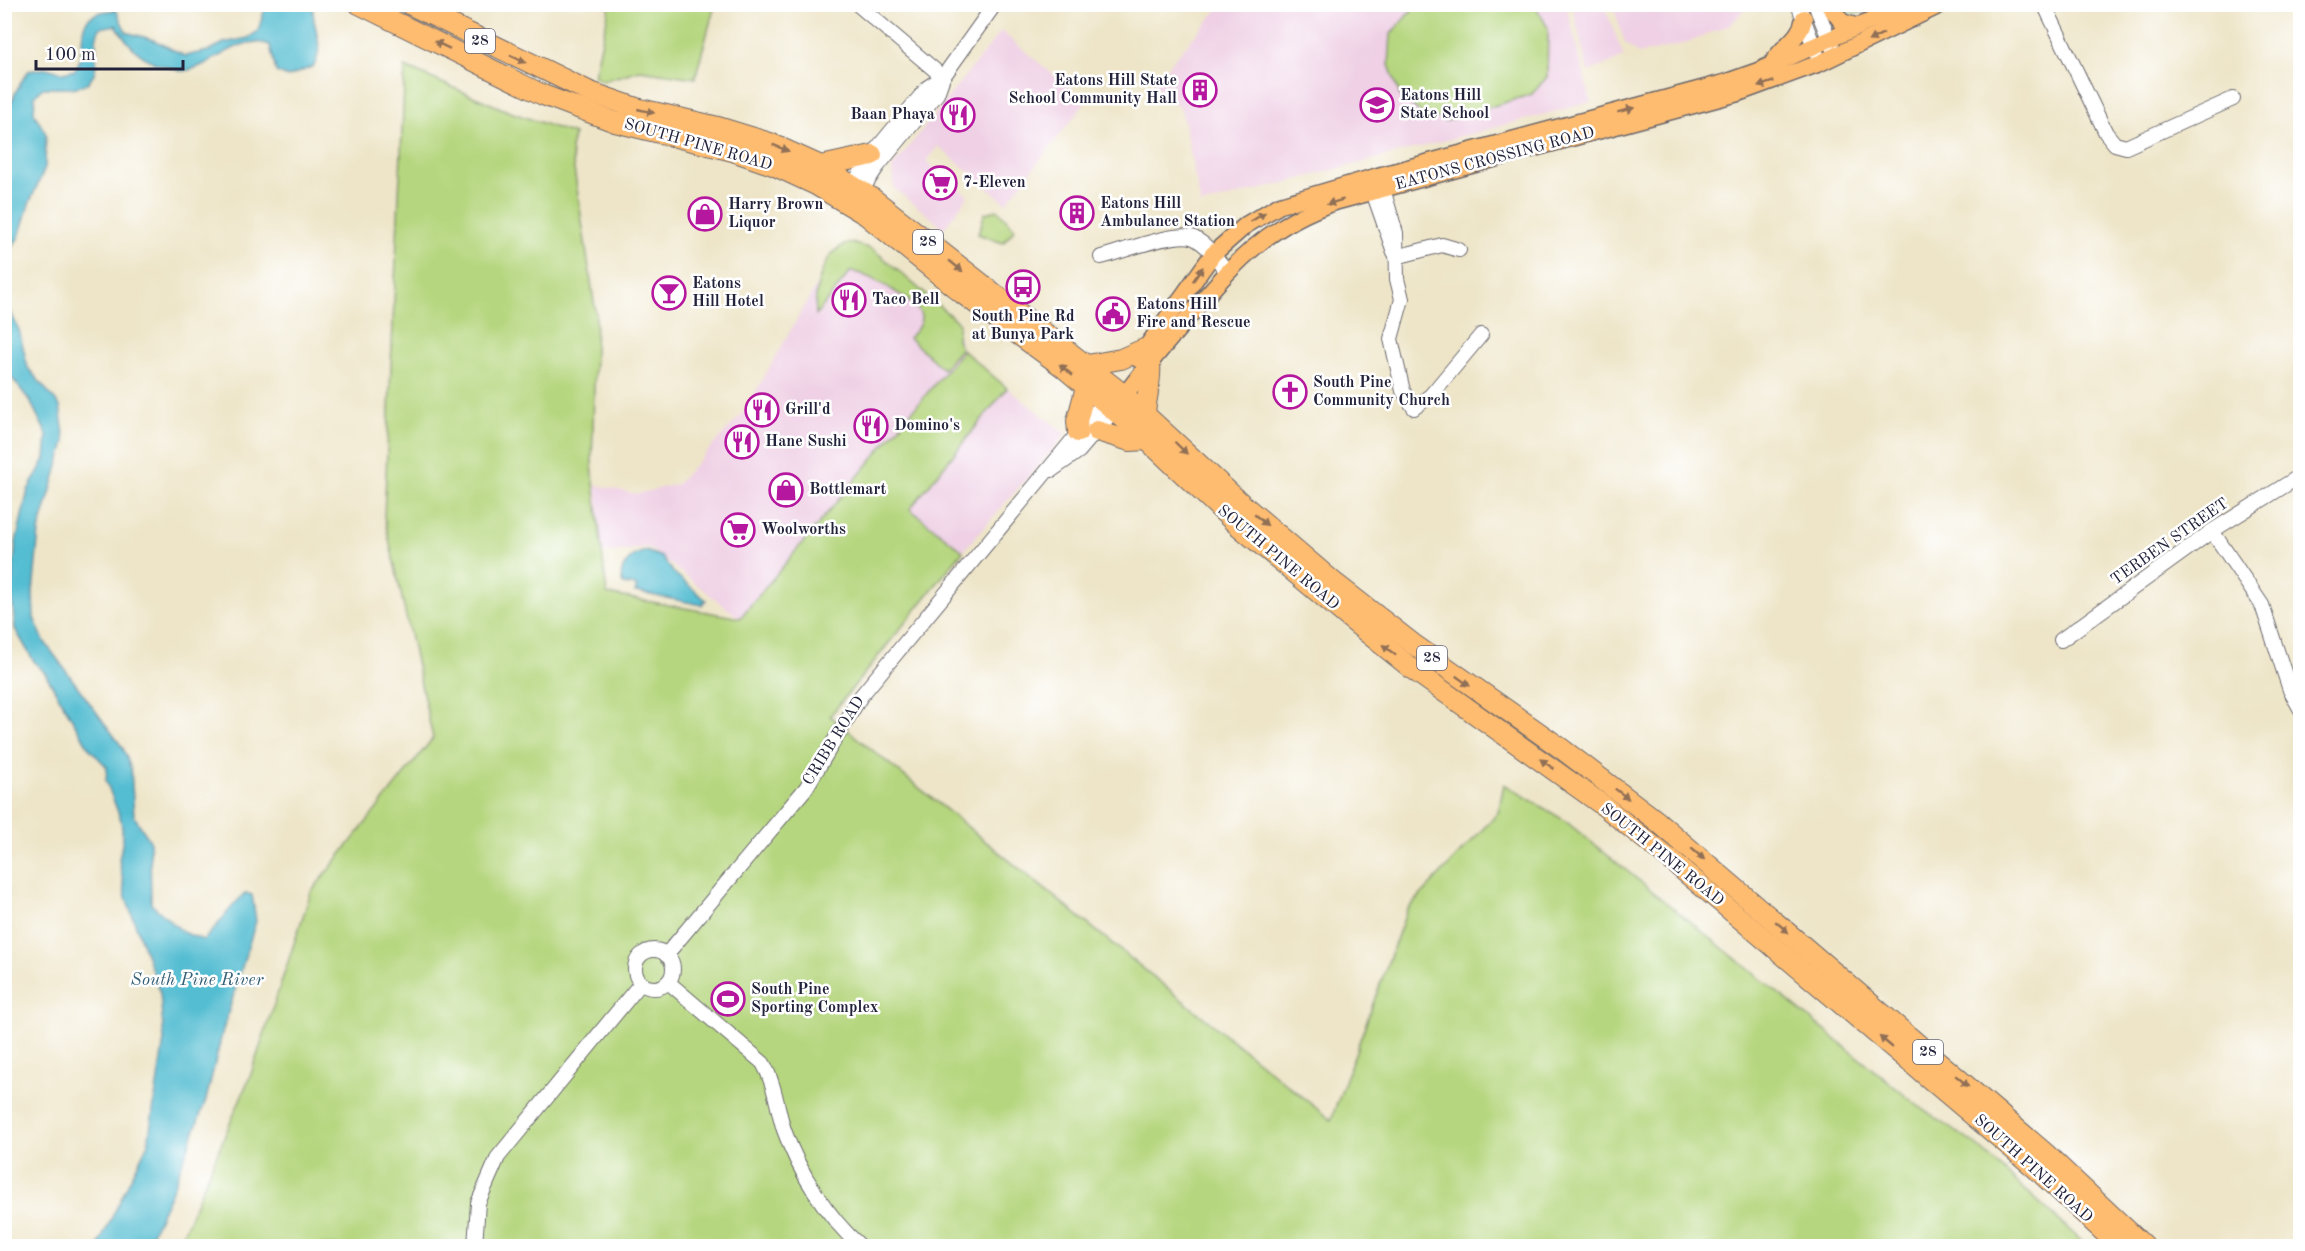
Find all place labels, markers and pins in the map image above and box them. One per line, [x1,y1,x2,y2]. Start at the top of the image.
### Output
building icon: Eatons Hill State School Community Hall [1182,72,1218,108]
place label: Eatons Hill State School Community Hall [1009,73,1177,107]
school or university icon: Eatons Hill State School [1359,87,1395,123]
place label: Eatons Hill State School [1400,88,1489,122]
restaurant icon: Baan Phaya [940,97,976,133]
place label: Baan Phaya [850,107,935,123]
supermarket icon: 7-Eleven [922,165,958,201]
place label: 7-Eleven [963,175,1026,191]
building icon: Eatons Hill Ambulance Station [1059,195,1095,231]
shop icon: Harry Brown Liquor [687,196,723,232]
place label: Eatons Hill Ambulance Station [1100,196,1235,230]
place label: Harry Brown Liquor [728,197,824,231]
bus stop icon: South Pine Rd at Bunya Park [1005,269,1041,305]
bar icon: Eatons Hill Hotel [651,275,687,311]
place label: Eatons Hill Hotel [692,276,764,310]
restaurant icon: Taco Bell [831,282,867,318]
place label: Taco Bell [872,292,940,308]
public building icon: Eatons Hill Fire and Rescue [1095,296,1131,332]
place label: Eatons Hill Fire and Rescue [1136,297,1251,331]
place label: South Pine Rd at Bunya Park [971,309,1075,343]
church icon: South Pine Community Church [1272,374,1308,410]
place label: South Pine Community Church [1313,375,1450,409]
restaurant icon: Grill'd [744,392,780,428]
place label: Grill'd [785,402,831,418]
restaurant icon: Domino's [853,408,889,444]
place label: Domino's [894,418,960,434]
restaurant icon: Hane Sushi [724,424,760,460]
place label: Hane Sushi [765,434,847,450]
shop icon: Bottlemart [768,472,804,508]
place label: Bottlemart [809,482,886,498]
supermarket icon: Woolworths [720,512,756,548]
place label: Woolworths [761,522,846,538]
sports icon: South Pine Sporting Complex [710,981,746,1017]
place label: South Pine Sporting Complex [751,982,878,1016]

